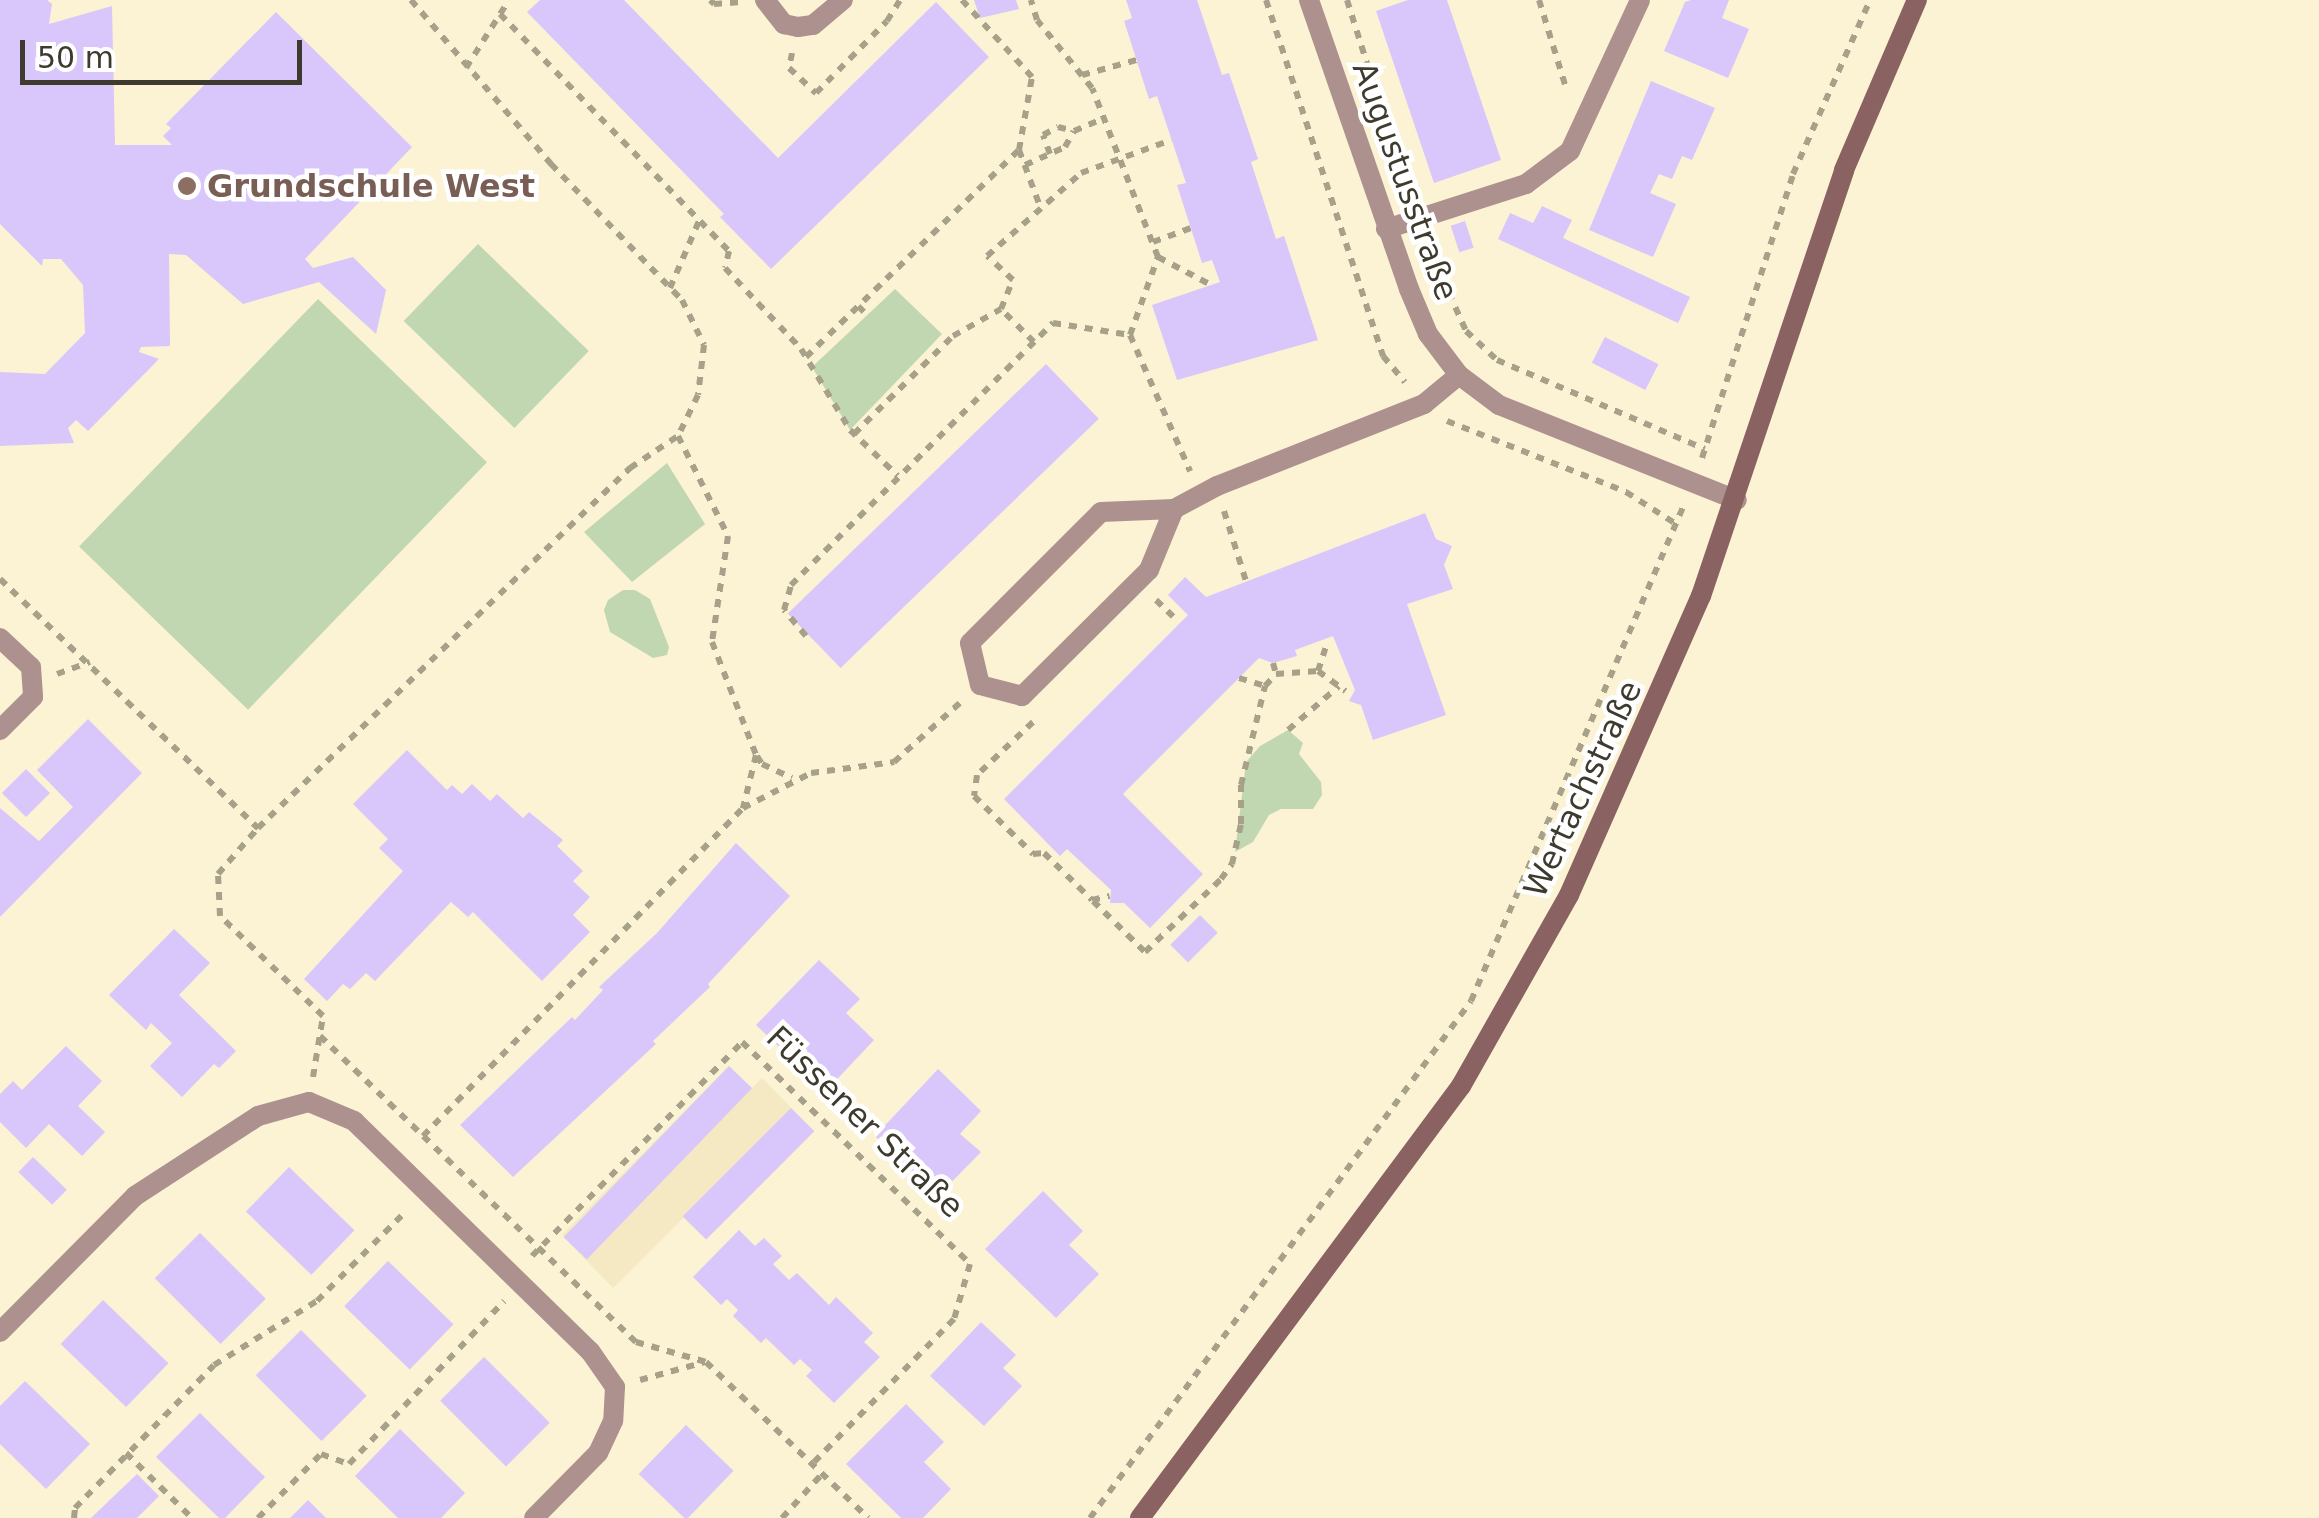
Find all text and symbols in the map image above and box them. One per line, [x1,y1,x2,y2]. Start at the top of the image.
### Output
scale bar [25,20,308,82]
text: 50 m [37,40,114,75]
street label: Augustusstraße [1344,57,1466,305]
place label: Grundschule West [207,167,535,205]
marker: Grundschule West [176,175,198,197]
street label: Wertachstraße [1516,675,1650,903]
street label: Füssener Straße [759,1018,971,1226]

